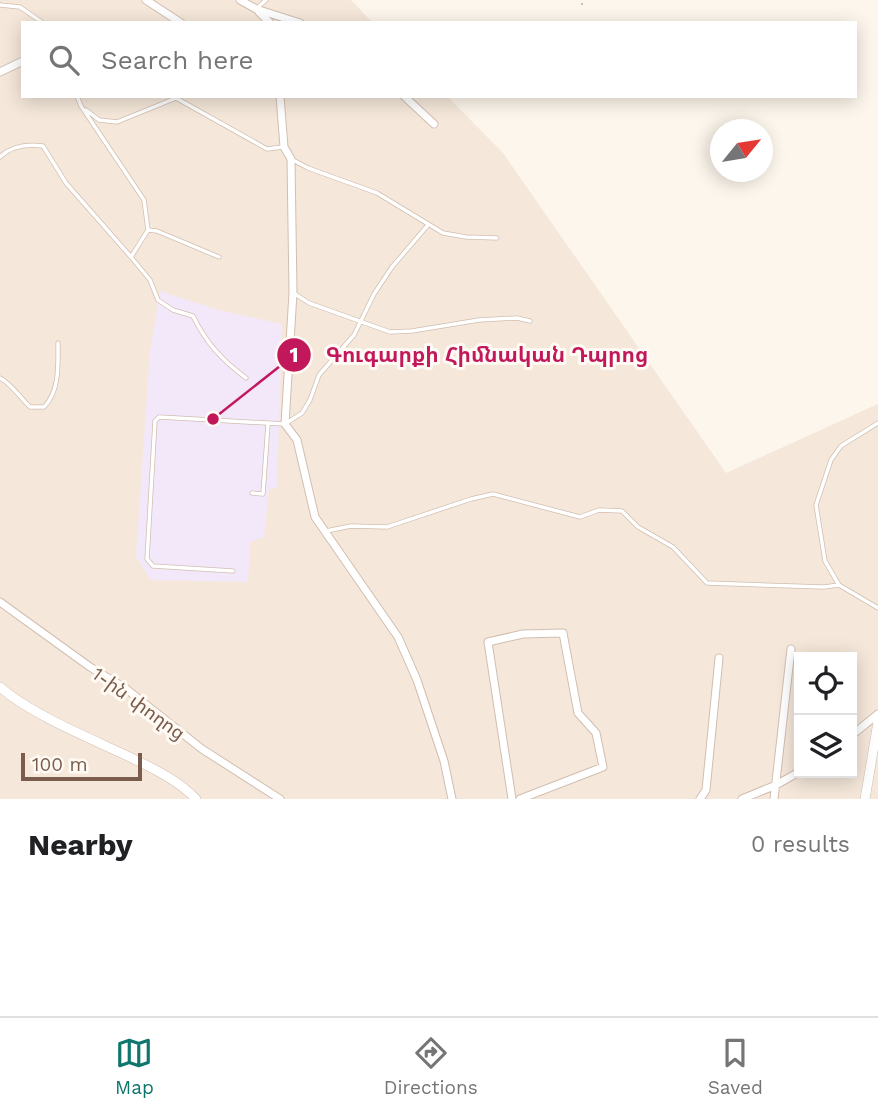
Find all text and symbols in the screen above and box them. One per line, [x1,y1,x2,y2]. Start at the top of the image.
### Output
search box [21,21,857,98]
icon: search [45,41,83,79]
text: Search here [101,45,253,75]
north arrow [710,119,773,182]
callout: Գուգարքի Հիմնական Դպրոց [276,334,662,376]
text: 1 [289,342,299,367]
text: Գուգարքի Հիմնական Դպրոց [326,342,648,367]
map controls [794,652,857,778]
button: locate [794,652,857,715]
street label: 1-ին փողոց [88,662,190,745]
button: layers [794,715,857,778]
scale bar [21,750,142,782]
text: 100 m [32,753,88,776]
text: Nearby [28,827,133,862]
text: 0 results [751,831,850,858]
tab: Map [115,1034,154,1099]
tab: Directions [384,1034,478,1099]
tab: Saved [708,1034,763,1099]

